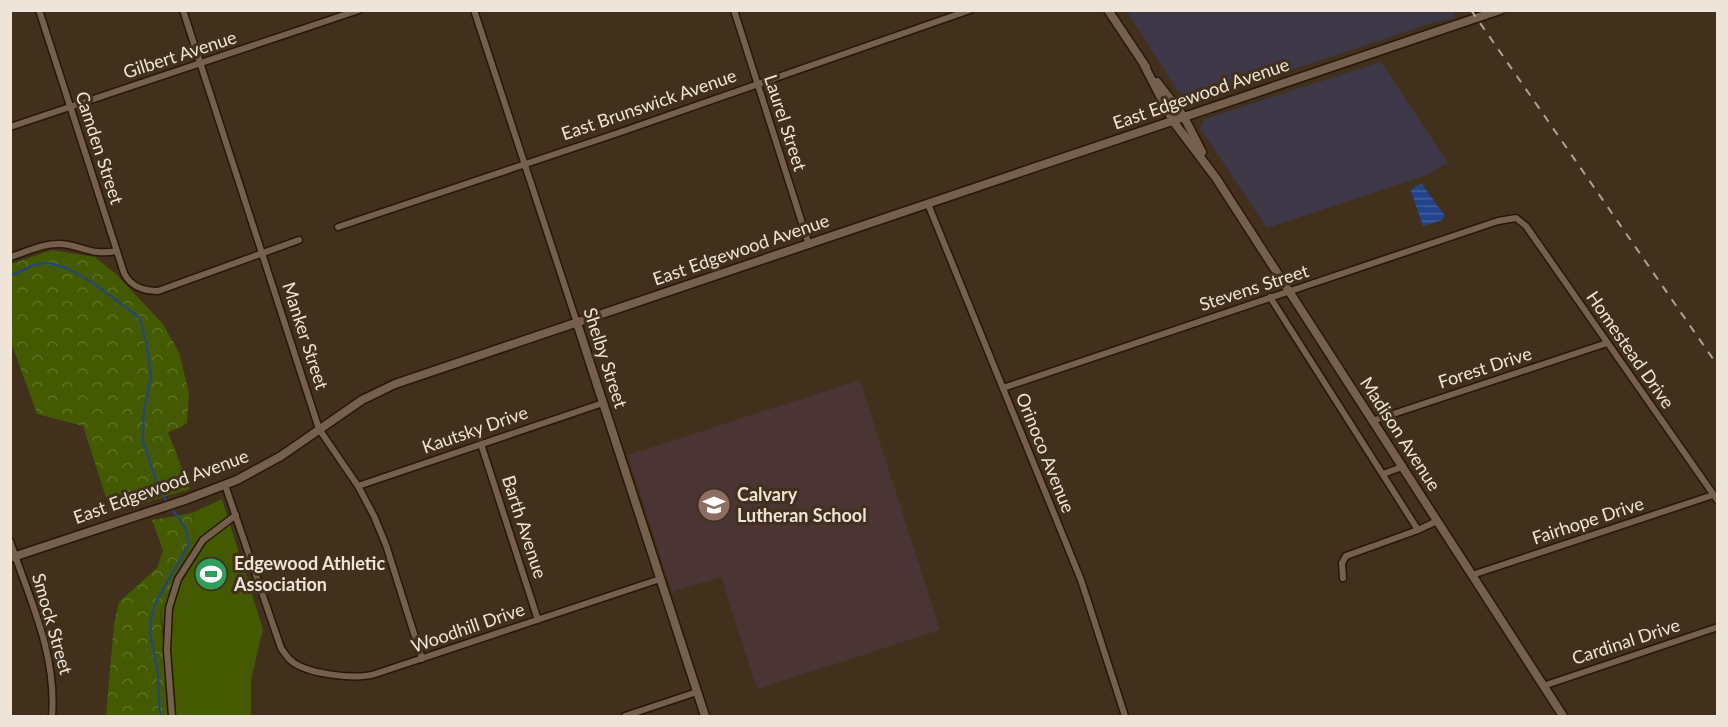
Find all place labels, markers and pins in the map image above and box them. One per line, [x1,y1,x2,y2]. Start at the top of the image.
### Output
place label: Calvary Lutheran School [737,483,867,526]
school or university icon: Calvary Lutheran School [696,487,732,523]
place label: Edgewood Athletic Association [233,552,385,595]
sports icon: Edgewood Athletic Association [193,556,229,592]

